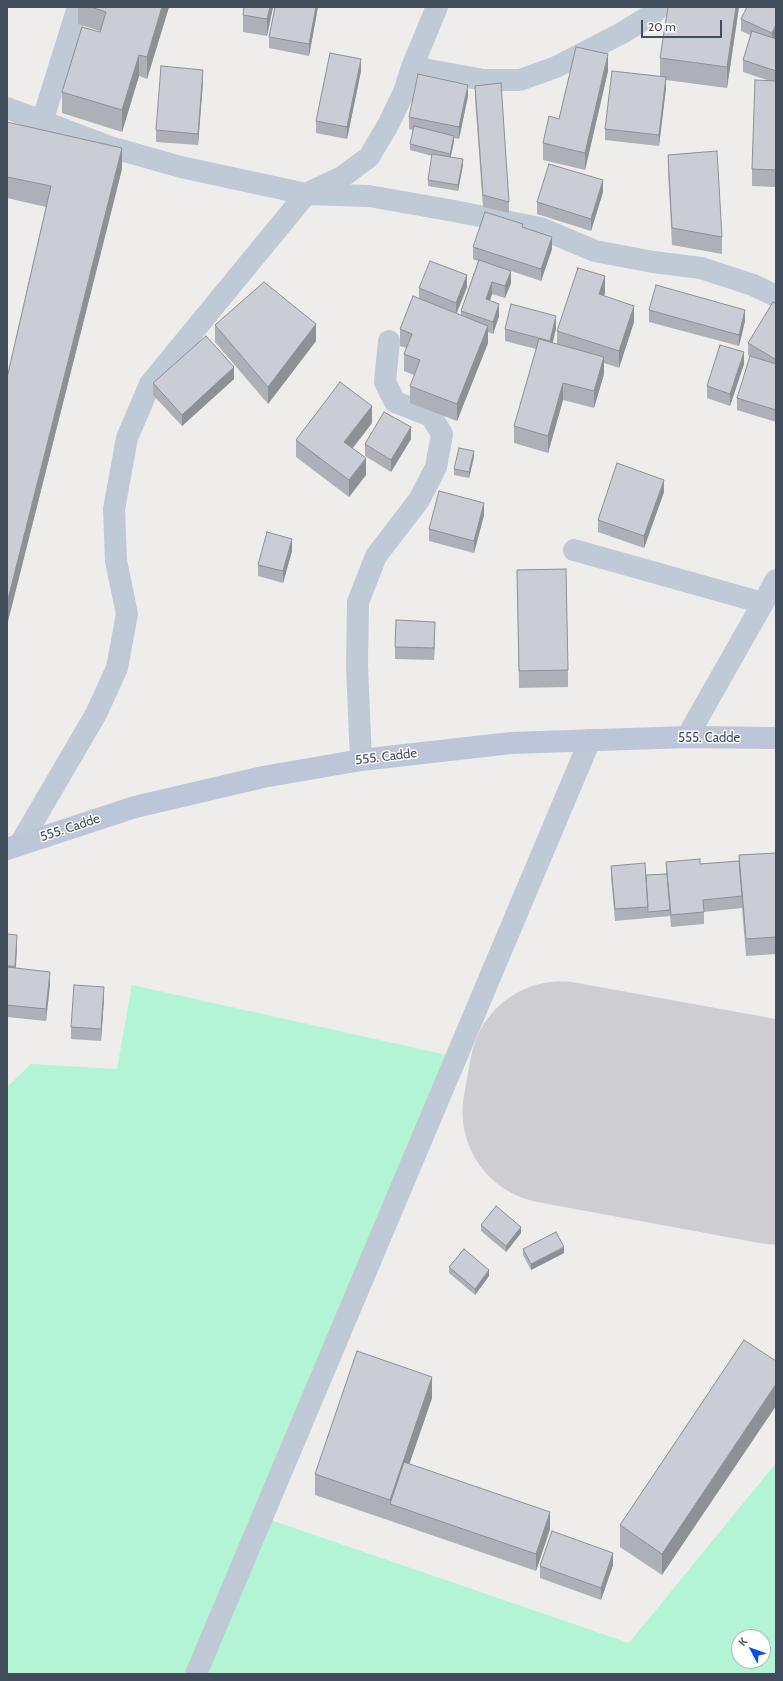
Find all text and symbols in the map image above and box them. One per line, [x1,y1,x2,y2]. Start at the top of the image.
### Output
scale bar [643,12,724,38]
text: 20 m [648,19,676,34]
street label: 555. Cadde [678,730,740,746]
street label: 555. Cadde [354,745,418,769]
street label: 555. Cadde [38,811,102,845]
north arrow [731,1629,771,1669]
text: K [735,1635,750,1649]

